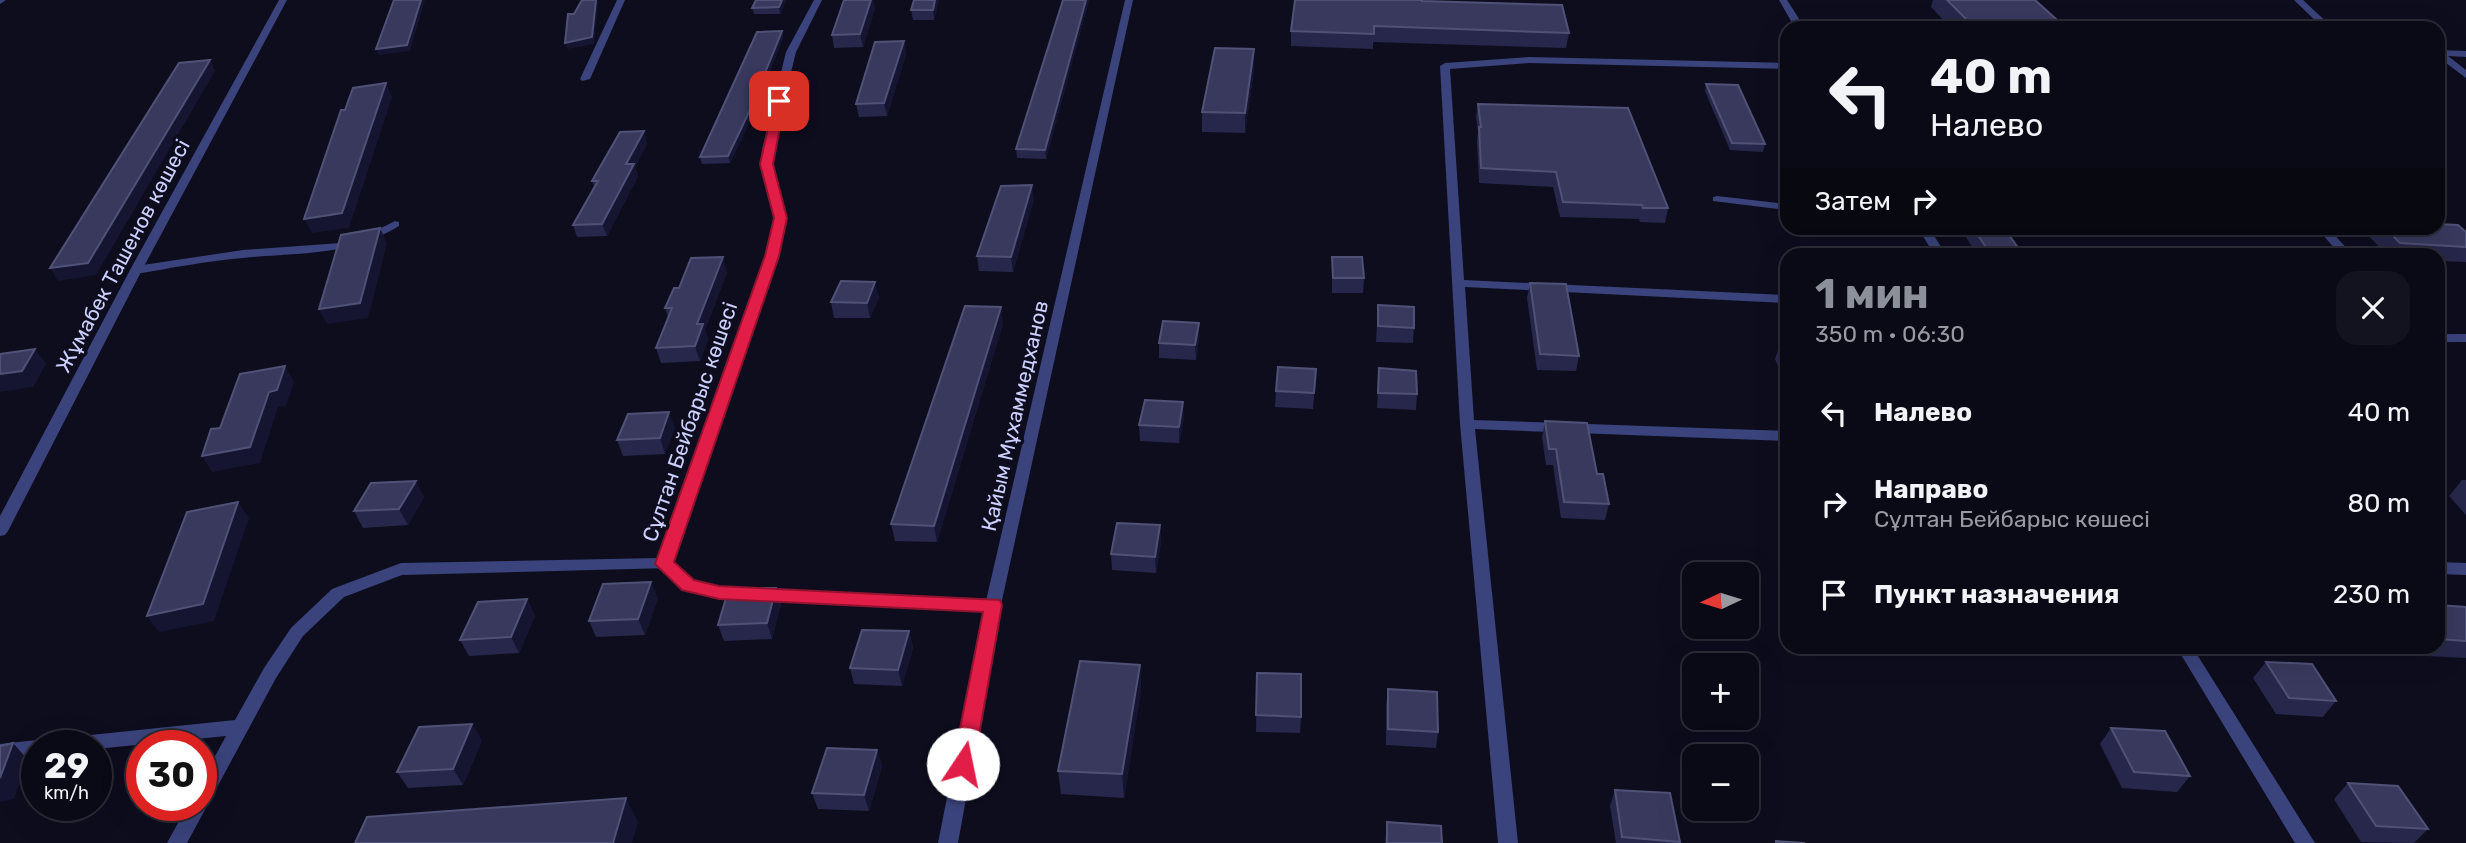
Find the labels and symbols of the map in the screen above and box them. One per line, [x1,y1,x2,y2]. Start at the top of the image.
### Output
pin [749,71,809,131]
street label: Жұмабек Ташенов көшесі [50,135,195,377]
street label: Қайым Мұхаммедханов [976,298,1053,534]
street label: Сұлтан Бейбарыс көшесі [637,299,742,545]
north arrow [1682,562,1759,639]
position arrow [926,727,1000,801]
speed limit sign: 30 [126,730,217,821]

